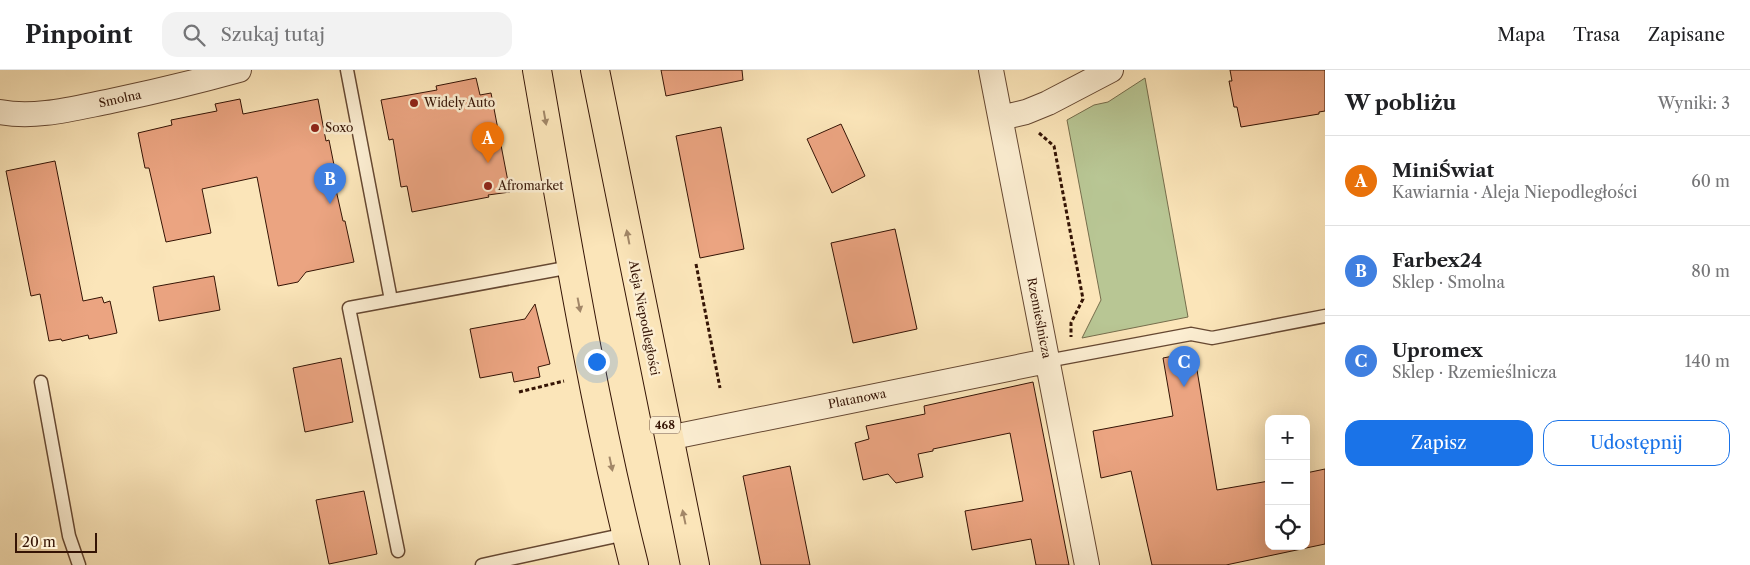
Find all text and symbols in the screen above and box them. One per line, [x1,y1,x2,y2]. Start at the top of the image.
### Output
search box [162,12,512,57]
text: Pinpoint [25,20,132,49]
icon: search [180,21,208,49]
text: Szukaj tutaj [220,23,325,46]
text: Mapa [1497,24,1545,46]
text: Trasa [1573,24,1620,46]
text: Zapisane [1648,24,1725,46]
street label: Smolna [97,87,143,110]
text: W pobliżu [1345,90,1456,115]
text: Wyniki: 3 [1658,93,1730,113]
place label: Widely Auto [423,95,495,110]
marker: Widely Auto [408,97,420,109]
one-way arrow [542,110,550,126]
place label: Soxo [325,120,353,135]
marker: Soxo [309,122,321,134]
pin: A [472,122,504,163]
text: MiniŚwiat [1392,159,1494,182]
pin: B [314,163,346,204]
text: A [1355,171,1367,191]
text: 60 m [1691,171,1730,191]
place label: Afromarket [497,178,564,193]
marker: Afromarket [482,180,494,192]
text: Kawiarnia · Aleja Niepodległości [1392,182,1637,202]
one-way arrow [624,229,632,245]
text: Farbex24 [1392,249,1482,272]
street label: Aleja Niepodległości [626,258,663,377]
text: B [1355,261,1367,281]
text: 80 m [1691,261,1730,281]
text: Sklep · Smolna [1392,272,1505,292]
street label: Rzemieślnicza [1024,276,1055,360]
one-way arrow [575,297,583,313]
text: Upromex [1392,339,1483,362]
pin: C [1168,346,1200,387]
your location [584,349,610,375]
text: C [1355,351,1367,371]
text: 140 m [1685,351,1730,371]
text: Sklep · Rzemieślnicza [1392,362,1557,382]
street label: Platanowa [827,385,888,411]
map controls [1265,415,1310,550]
button: + [1265,415,1310,460]
road number: 468 [650,416,680,434]
button: Zapisz [1345,420,1533,466]
button: Udostępnij [1543,420,1730,466]
one-way arrow [607,456,615,472]
button: − [1265,460,1310,505]
button: locate [1265,505,1310,550]
one-way arrow [680,509,688,525]
scale bar [15,530,98,553]
text: 20 m [22,533,56,551]

